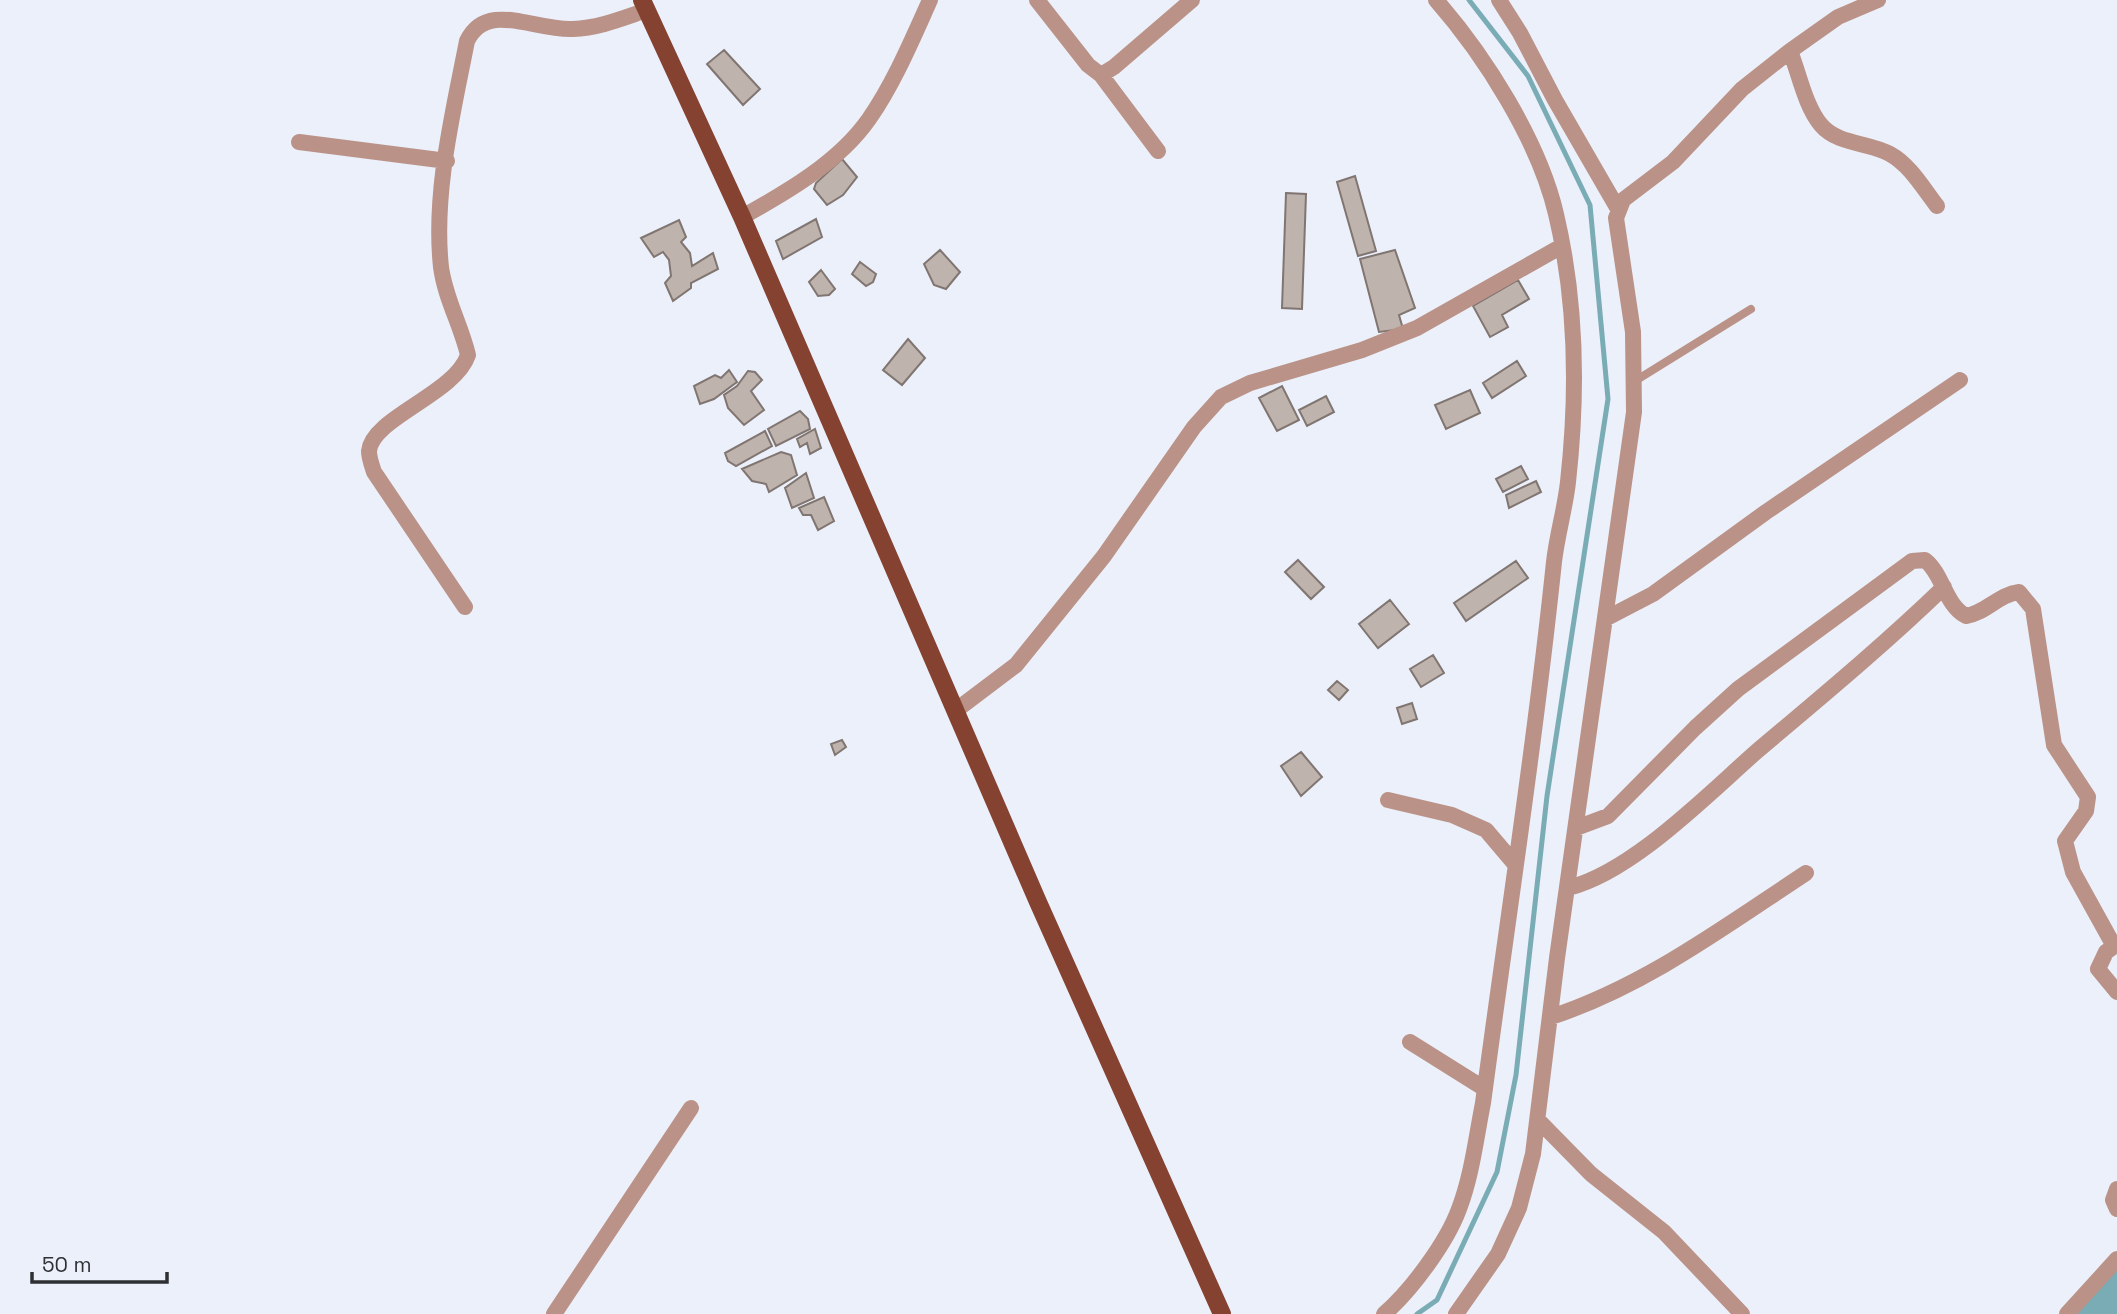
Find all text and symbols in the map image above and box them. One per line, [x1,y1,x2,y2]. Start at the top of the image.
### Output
scale bar [32,1240,166,1284]
text: 50 m [42,1251,92,1278]

